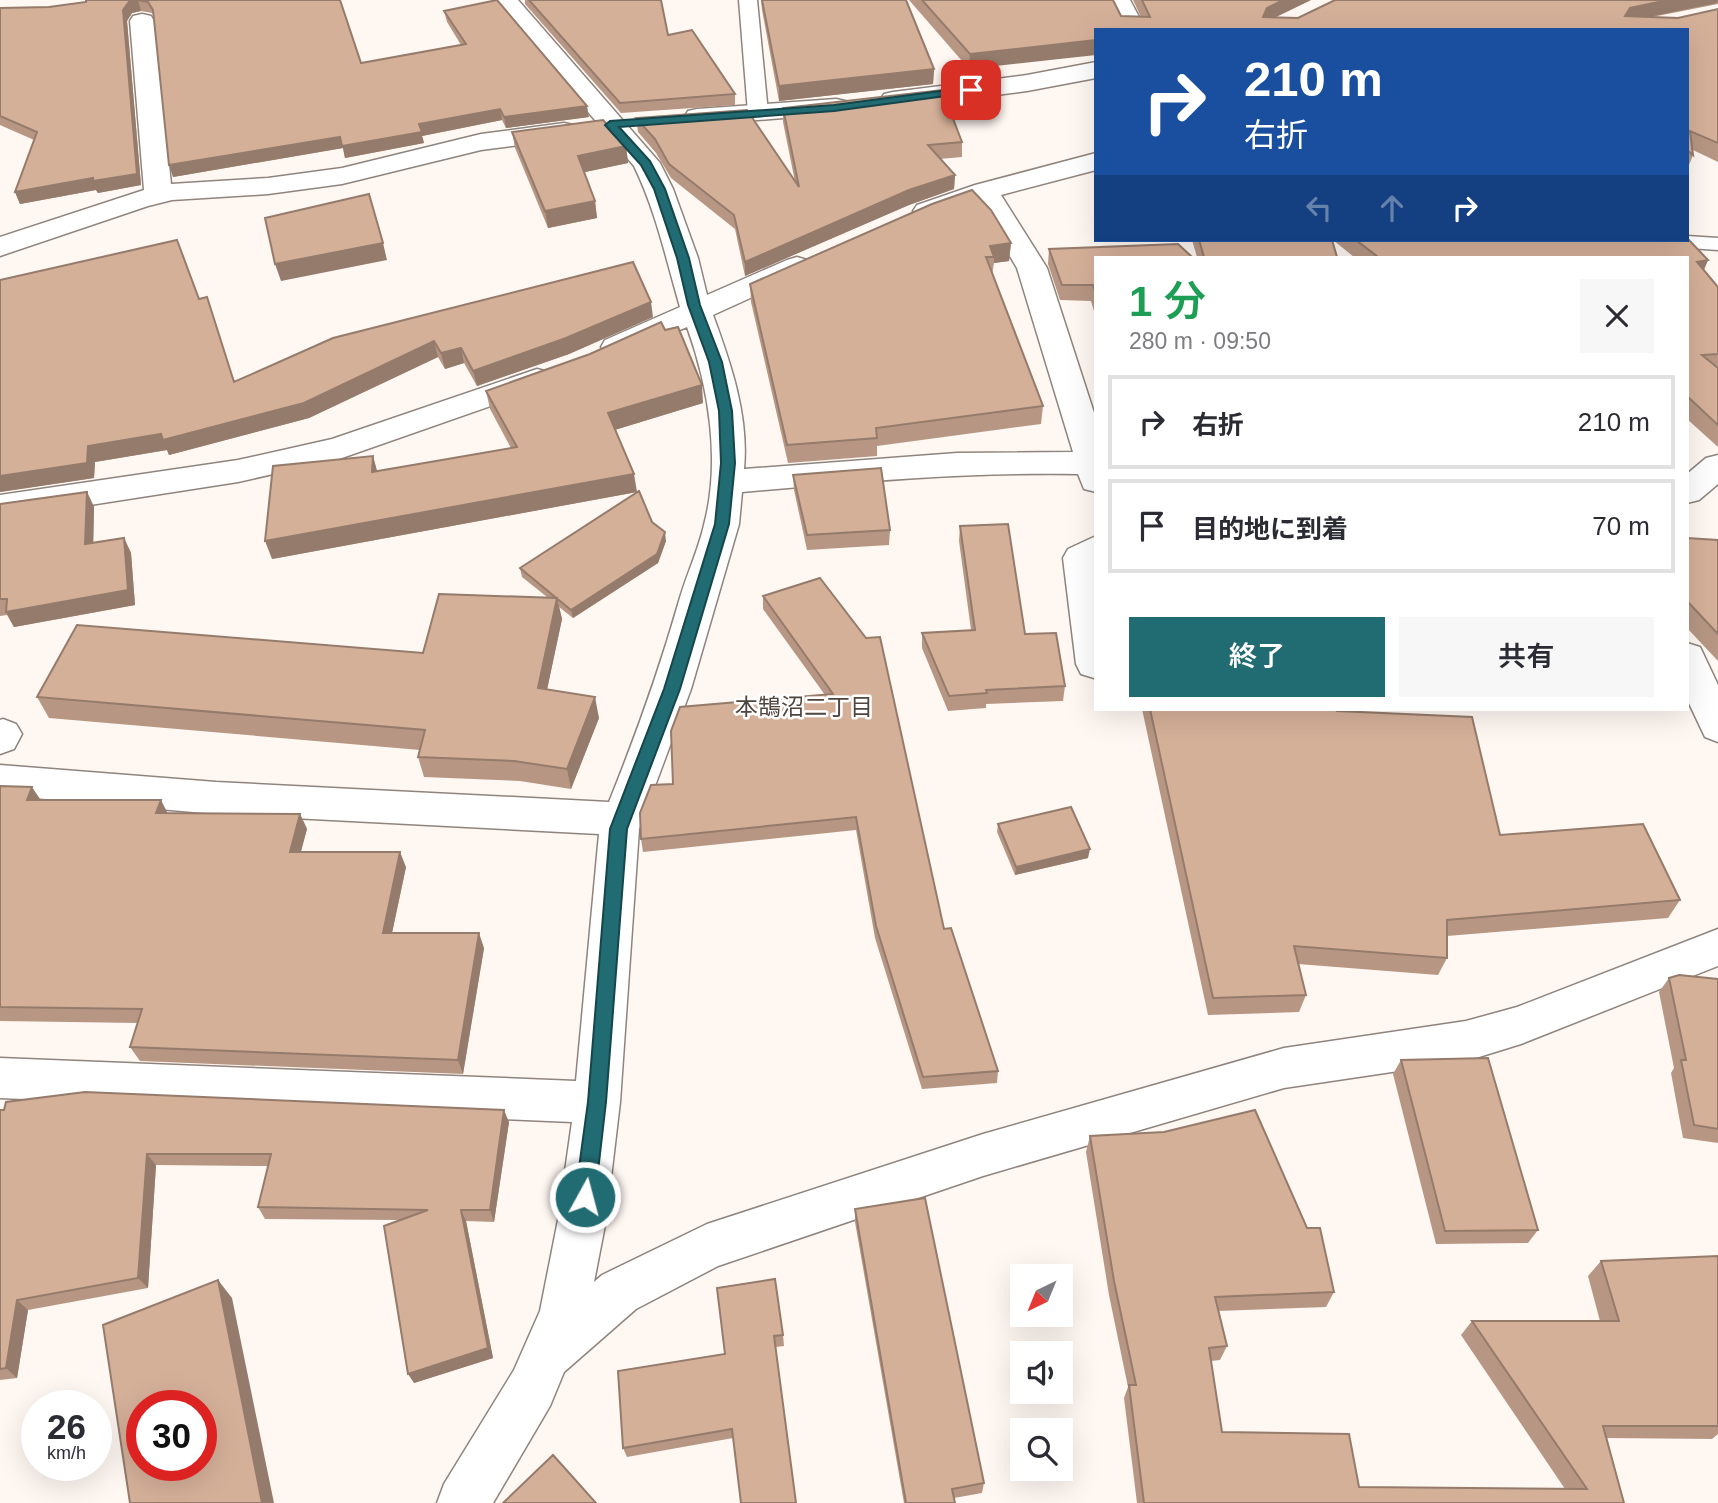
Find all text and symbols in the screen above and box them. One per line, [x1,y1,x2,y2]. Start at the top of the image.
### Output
text: 210 m [1244,52,1383,106]
icon: right [1129,56,1220,147]
pin [941,60,1001,120]
icon: arrive [952,71,990,109]
text: 右折 [1244,117,1308,153]
icon: left [1300,189,1338,227]
icon: ahead [1373,189,1411,227]
icon: right [1446,189,1484,227]
text: 1 分 [1129,278,1206,325]
button: close [1580,279,1654,353]
text: 280 m · 09:50 [1129,328,1271,354]
icon: right [1133,403,1171,441]
text: 210 m [1578,407,1650,437]
text: 右折 [1192,410,1244,440]
icon: arrive [1133,507,1171,545]
text: 70 m [1592,511,1650,541]
text: 目的地に到着 [1192,514,1348,544]
button: 終了 [1129,617,1385,697]
button: 共有 [1399,617,1654,697]
district label: 本鵠沼二丁目 [735,694,873,720]
position arrow [548,1160,622,1234]
north arrow [1010,1264,1073,1326]
map controls [1010,1264,1073,1481]
button: sound [1010,1341,1073,1404]
speed limit sign: 30 [126,1390,217,1481]
text: 26 [47,1407,86,1446]
button: search [1010,1418,1073,1481]
text: km/h [47,1443,86,1463]

